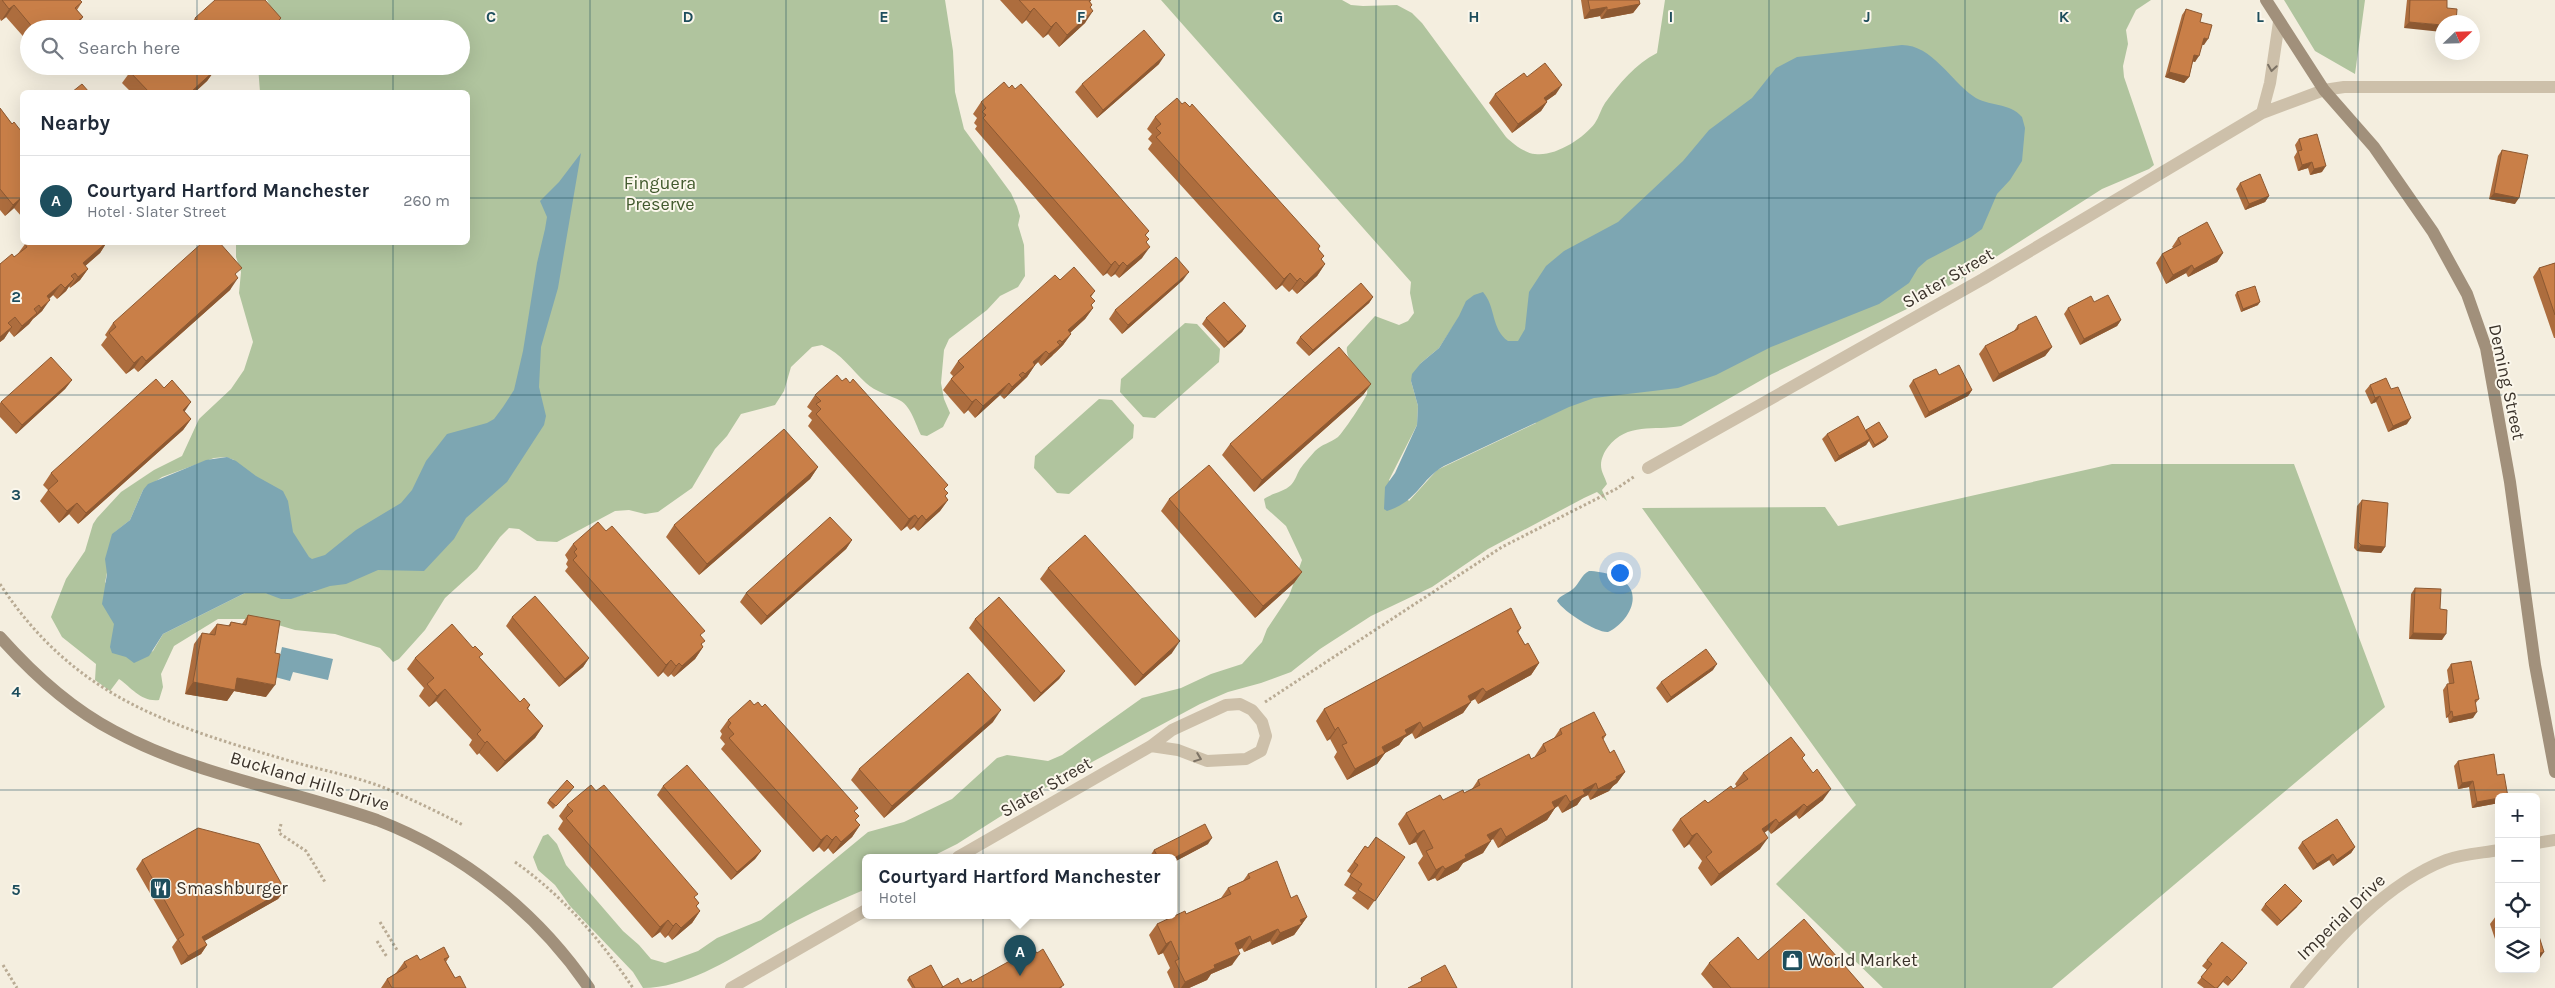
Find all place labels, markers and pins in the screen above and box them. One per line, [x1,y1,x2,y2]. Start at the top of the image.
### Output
restaurant icon: Smashburger [148,876,172,900]
place label: Smashburger [176,877,288,899]
pin: A [1004,935,1036,976]
shop icon: World Market [1780,948,1804,972]
place label: World Market [1808,949,1918,971]

